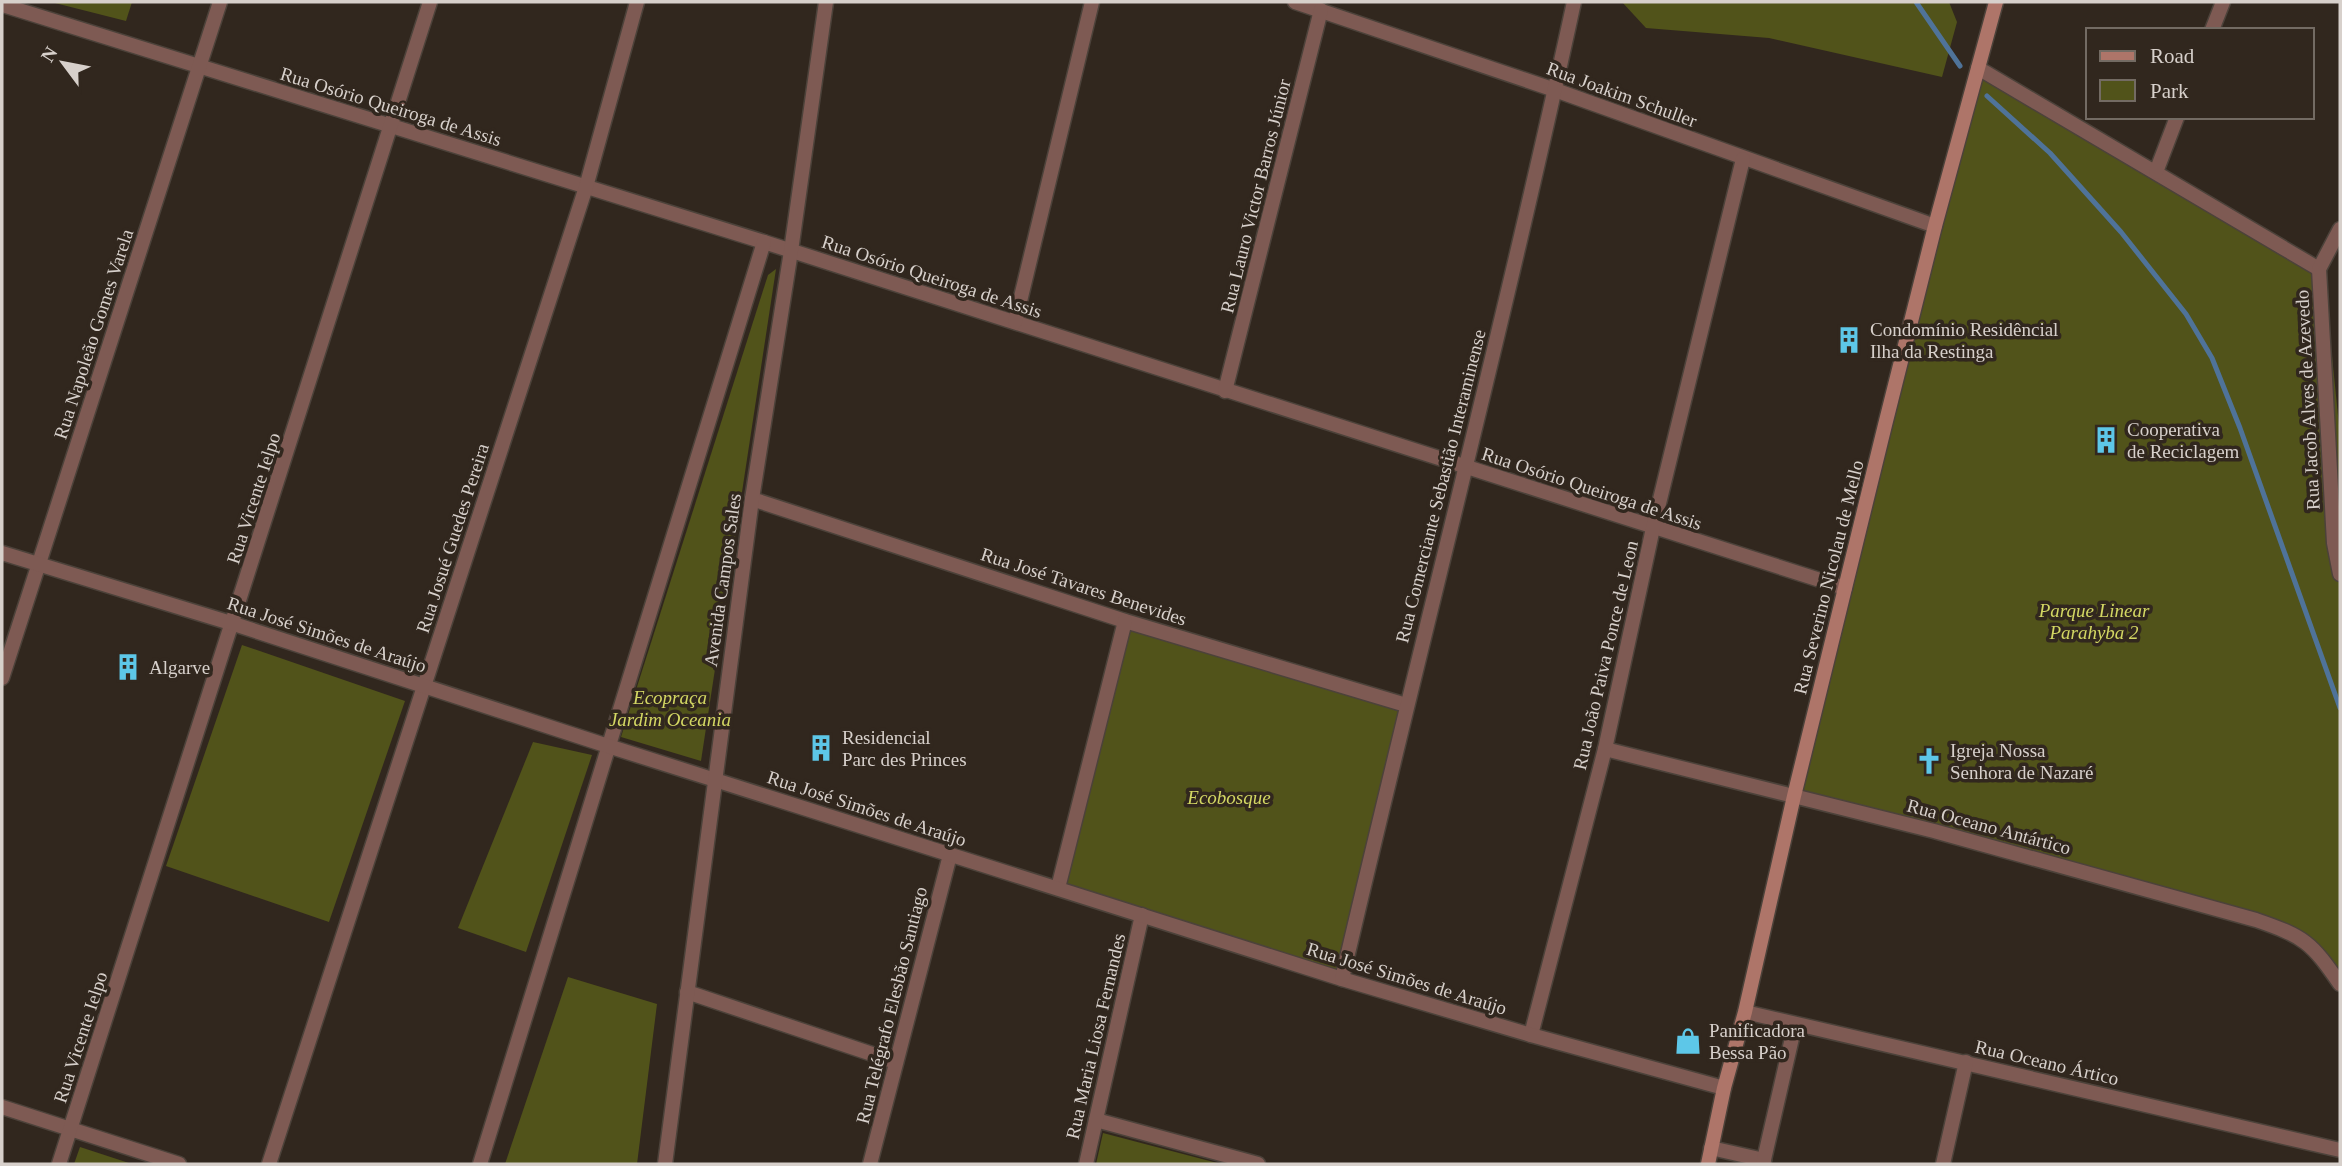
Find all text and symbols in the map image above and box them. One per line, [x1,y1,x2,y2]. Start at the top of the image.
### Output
north arrow [28,28,98,98]
legend [2086,28,2314,119]
text: N [36,43,62,66]
text: Road [2150,44,2195,68]
street label: Rua Joakim Schuller [1544,58,1700,132]
street label: Rua Osório Queiroga de Assis [278,63,504,150]
street label: Rua Lauro Victor Barros Júnior [1216,76,1295,315]
text: Park [2150,79,2189,103]
street label: Rua Napoleão Gomes Varela [50,226,138,442]
street label: Rua Osório Queiroga de Assis [819,231,1045,322]
street label: Rua Jacob Alves de Azevedo [2291,289,2324,511]
place label: Condomínio Residêncial Ilha da Restinga [1870,319,2058,362]
building icon: Condomínio Residêncial Ilha da Restinga [1834,325,1864,355]
street label: Rua Comerciante Sebastião Interaminense [1391,327,1490,645]
place label: Cooperativa de Reciclagem [2127,419,2240,462]
building icon: Cooperativa de Reciclagem [2091,425,2121,455]
street label: Rua Vicente Ielpo [222,430,285,566]
street label: Rua Josué Guedes Pereira [412,440,493,635]
street label: Rua Osório Queiroga de Assis [1479,443,1705,534]
street label: Rua Severino Nicolau de Mello [1789,458,1868,696]
street label: Avenida Campos Sales [700,492,745,668]
street label: Rua João Paiva Ponce de Leon [1569,538,1642,772]
street label: Rua José Tavares Benevides [978,543,1189,630]
street label: Rua José Simões de Araújo [225,592,429,677]
park label: Parque Linear Parahyba 2 [2038,600,2150,643]
building icon: Algarve [113,652,143,682]
place label: Algarve [149,657,210,678]
park label: Ecopraça Jardim Oceania [609,687,731,730]
place label: Residencial Parc des Princes [842,727,967,770]
building icon: Residencial Parc des Princes [806,733,836,763]
place label: Igreja Nossa Senhora de Nazaré [1950,740,2093,783]
church icon: Igreja Nossa Senhora de Nazaré [1914,746,1944,776]
street label: Rua José Simões de Araújo [765,766,969,851]
park label: Ecobosque [1186,787,1271,808]
street label: Rua Oceano Antártico [1905,794,2073,858]
street label: Rua Telégrafo Elesbão Santiago [852,884,931,1126]
street label: Rua Maria Liosa Fernandes [1062,931,1129,1141]
street label: Rua José Simões de Araújo [1304,938,1509,1019]
street label: Rua Vicente Ielpo [49,969,112,1105]
place label: Panificadora Bessa Pão [1709,1020,1806,1063]
shop icon: Panificadora Bessa Pão [1673,1026,1703,1056]
street label: Rua Oceano Ártico [1973,1036,2121,1089]

